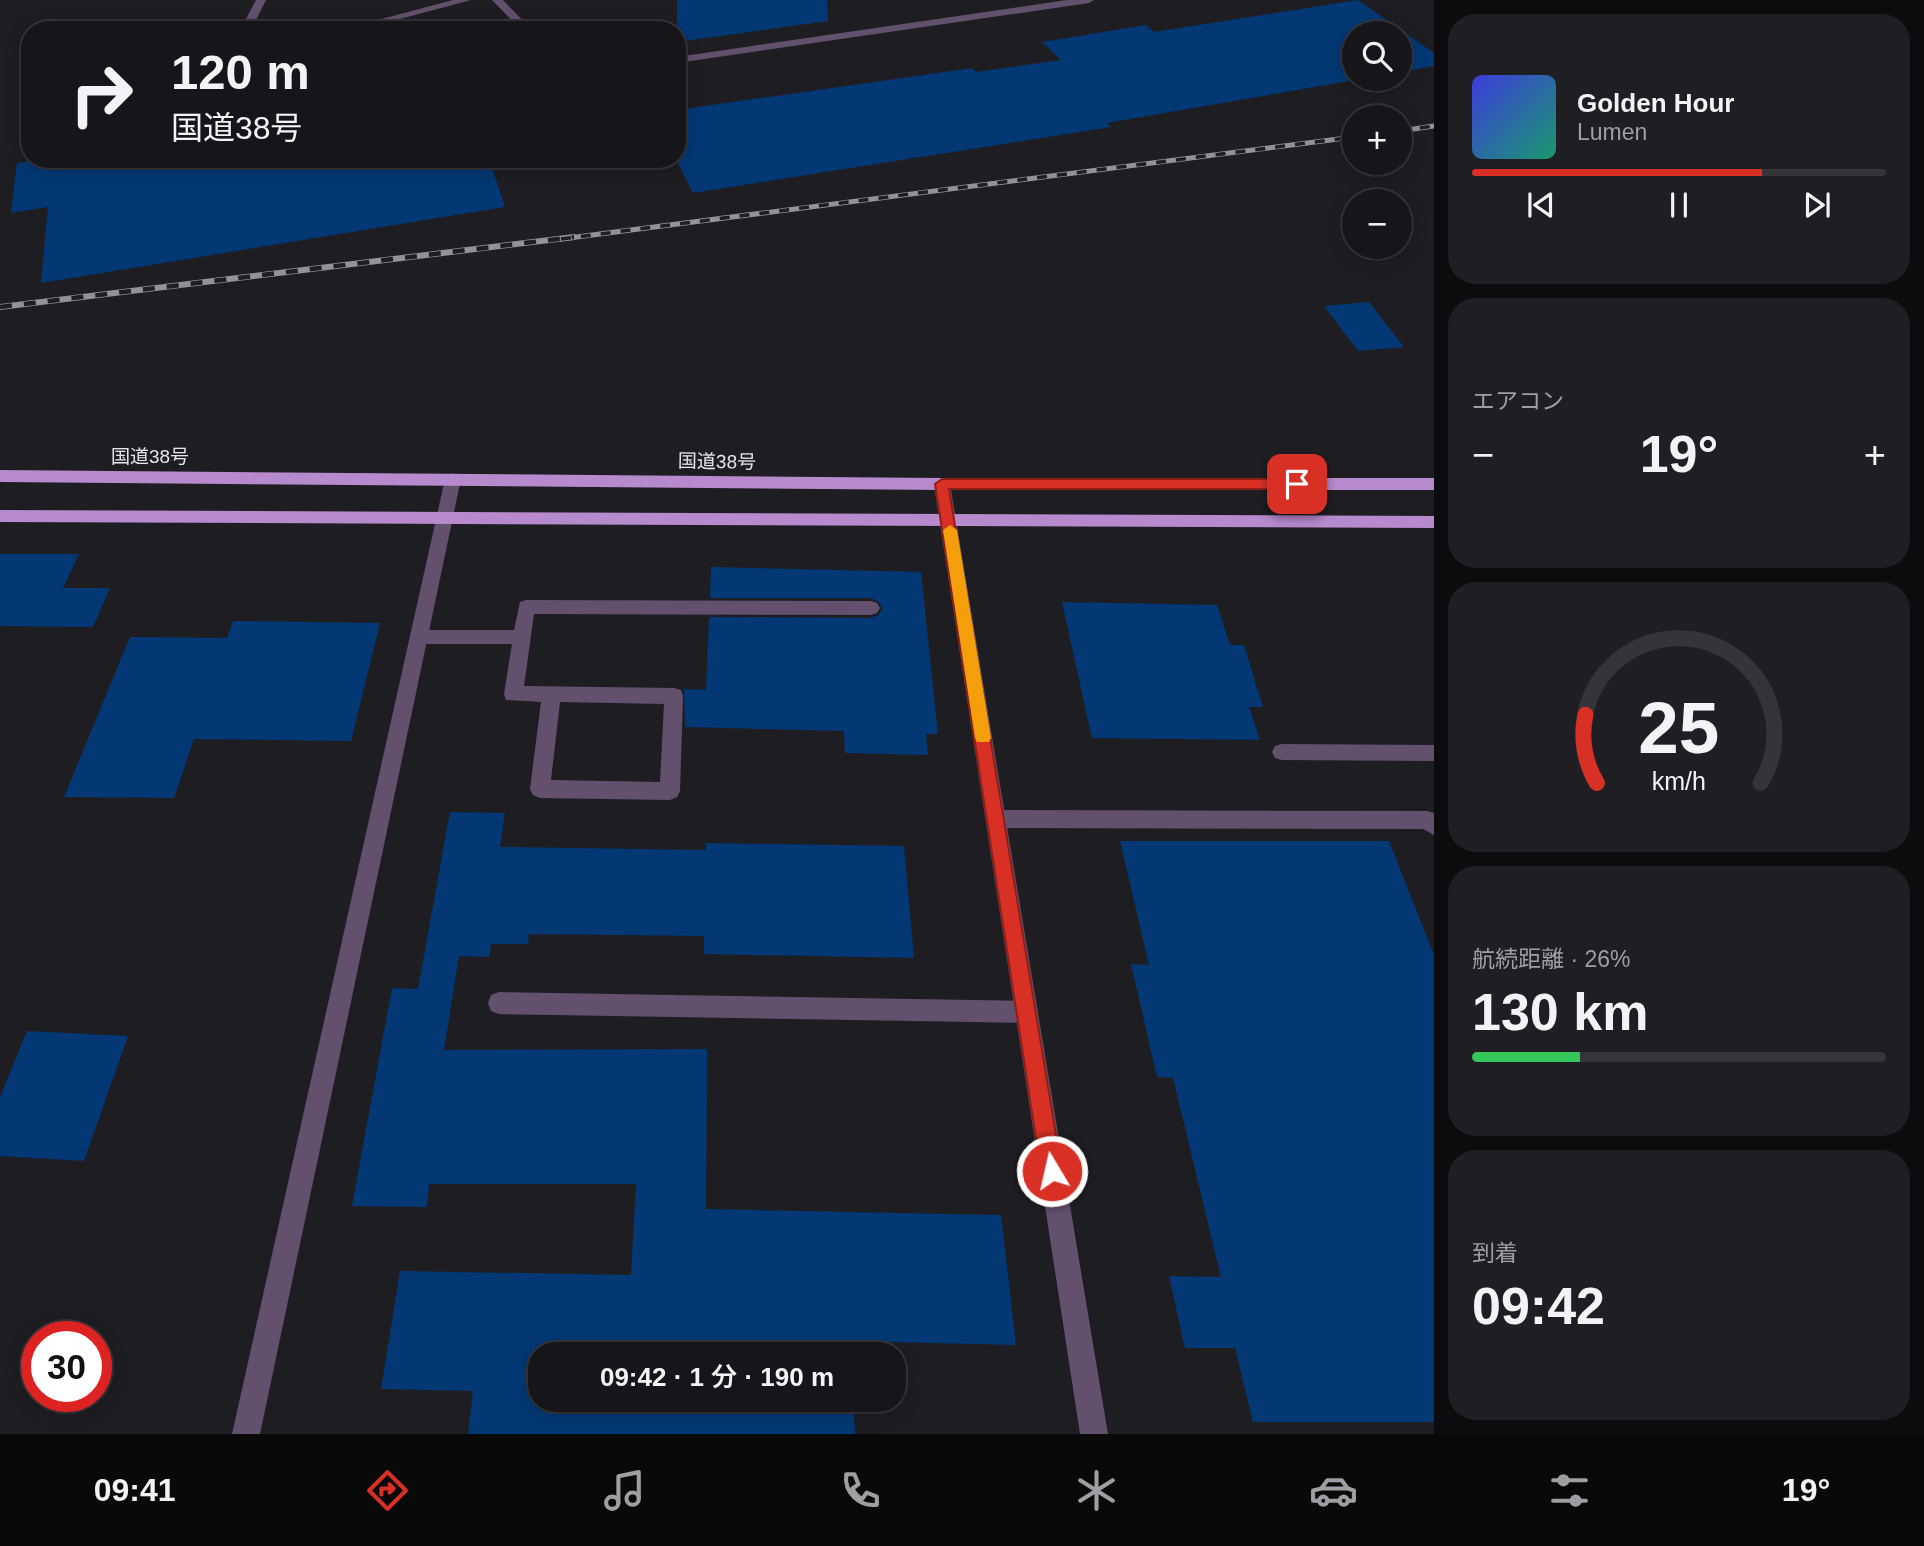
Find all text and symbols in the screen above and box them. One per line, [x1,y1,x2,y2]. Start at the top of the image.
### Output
map controls [1342,21,1412,259]
button: search [1342,21,1412,91]
text: 120 m [171,45,310,99]
icon: right [56,49,147,140]
text: Golden Hour [1577,88,1734,118]
button: + [1342,105,1412,175]
text: 国道38号 [171,110,303,146]
text: Lumen [1577,119,1647,145]
icon: previous [1522,186,1560,224]
icon: pause [1660,186,1698,224]
icon: next [1798,186,1836,224]
button: − [1342,189,1412,259]
text: エアコン [1472,388,1564,414]
text: 19° [1640,425,1718,483]
text: − [1472,434,1494,476]
text: + [1864,434,1886,476]
street label: 国道38号 [111,446,189,467]
street label: 国道38号 [678,450,756,473]
pin [1267,454,1327,514]
icon: arrive [1278,465,1316,503]
text: 25 [1639,687,1719,768]
text: km/h [1652,767,1706,795]
text: 航続距離 · 26% [1472,946,1630,972]
text: 130 km [1472,983,1648,1041]
position arrow [1015,1134,1089,1208]
text: 到着 [1472,1240,1518,1266]
text: 09:42 [1472,1277,1605,1335]
speed limit sign: 30 [21,1321,112,1412]
text: 09:42 · 1 分 · 190 m [600,1362,834,1392]
icon: directions [363,1466,412,1515]
icon: music [600,1466,649,1515]
icon: phone [836,1466,885,1515]
icon: climate [1072,1466,1121,1515]
icon: car [1309,1466,1358,1515]
icon: filters [1545,1466,1594,1515]
text: 09:41 [94,1472,176,1508]
text: 19° [1782,1472,1830,1508]

